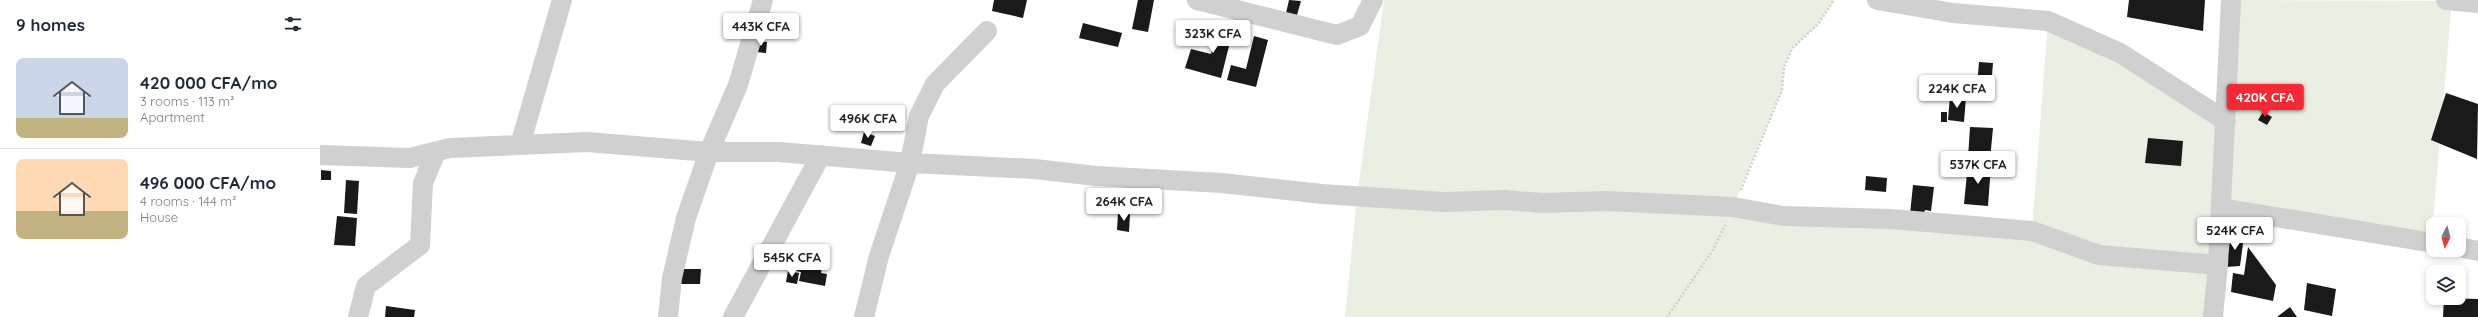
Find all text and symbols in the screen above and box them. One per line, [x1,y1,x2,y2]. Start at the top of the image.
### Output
icon: filters [282,13,304,35]
pin: 443K CFA [720,13,802,47]
text: 9 homes [16,14,85,35]
text: 443K CFA [732,18,790,34]
pin: 323K CFA [1172,20,1254,54]
text: 323K CFA [1185,25,1241,41]
text: 420 000 CFA/mo [140,72,277,93]
icon: home [48,74,96,122]
pin: 224K CFA [1916,75,1998,109]
text: 224K CFA [1928,80,1986,96]
pin: 420K CFA [2224,84,2306,118]
text: 420K CFA [2236,89,2294,105]
text: 3 rooms · 113 m² [140,93,234,109]
pin: 496K CFA [827,105,909,139]
text: Apartment [140,109,205,125]
text: 496K CFA [839,110,897,126]
pin: 537K CFA [1937,151,2019,185]
text: 537K CFA [1949,156,2007,172]
text: 496 000 CFA/mo [140,172,276,193]
icon: home [48,175,96,223]
pin: 264K CFA [1083,188,1165,222]
text: 4 rooms · 144 m² [140,193,236,209]
text: 264K CFA [1095,193,1153,209]
text: House [140,209,178,225]
pin: 524K CFA [2194,217,2276,251]
north arrow [2426,217,2466,257]
map controls [2426,217,2466,305]
text: 524K CFA [2206,222,2264,238]
pin: 545K CFA [751,244,833,278]
text: 545K CFA [763,249,821,265]
button: layers [2426,265,2466,305]

